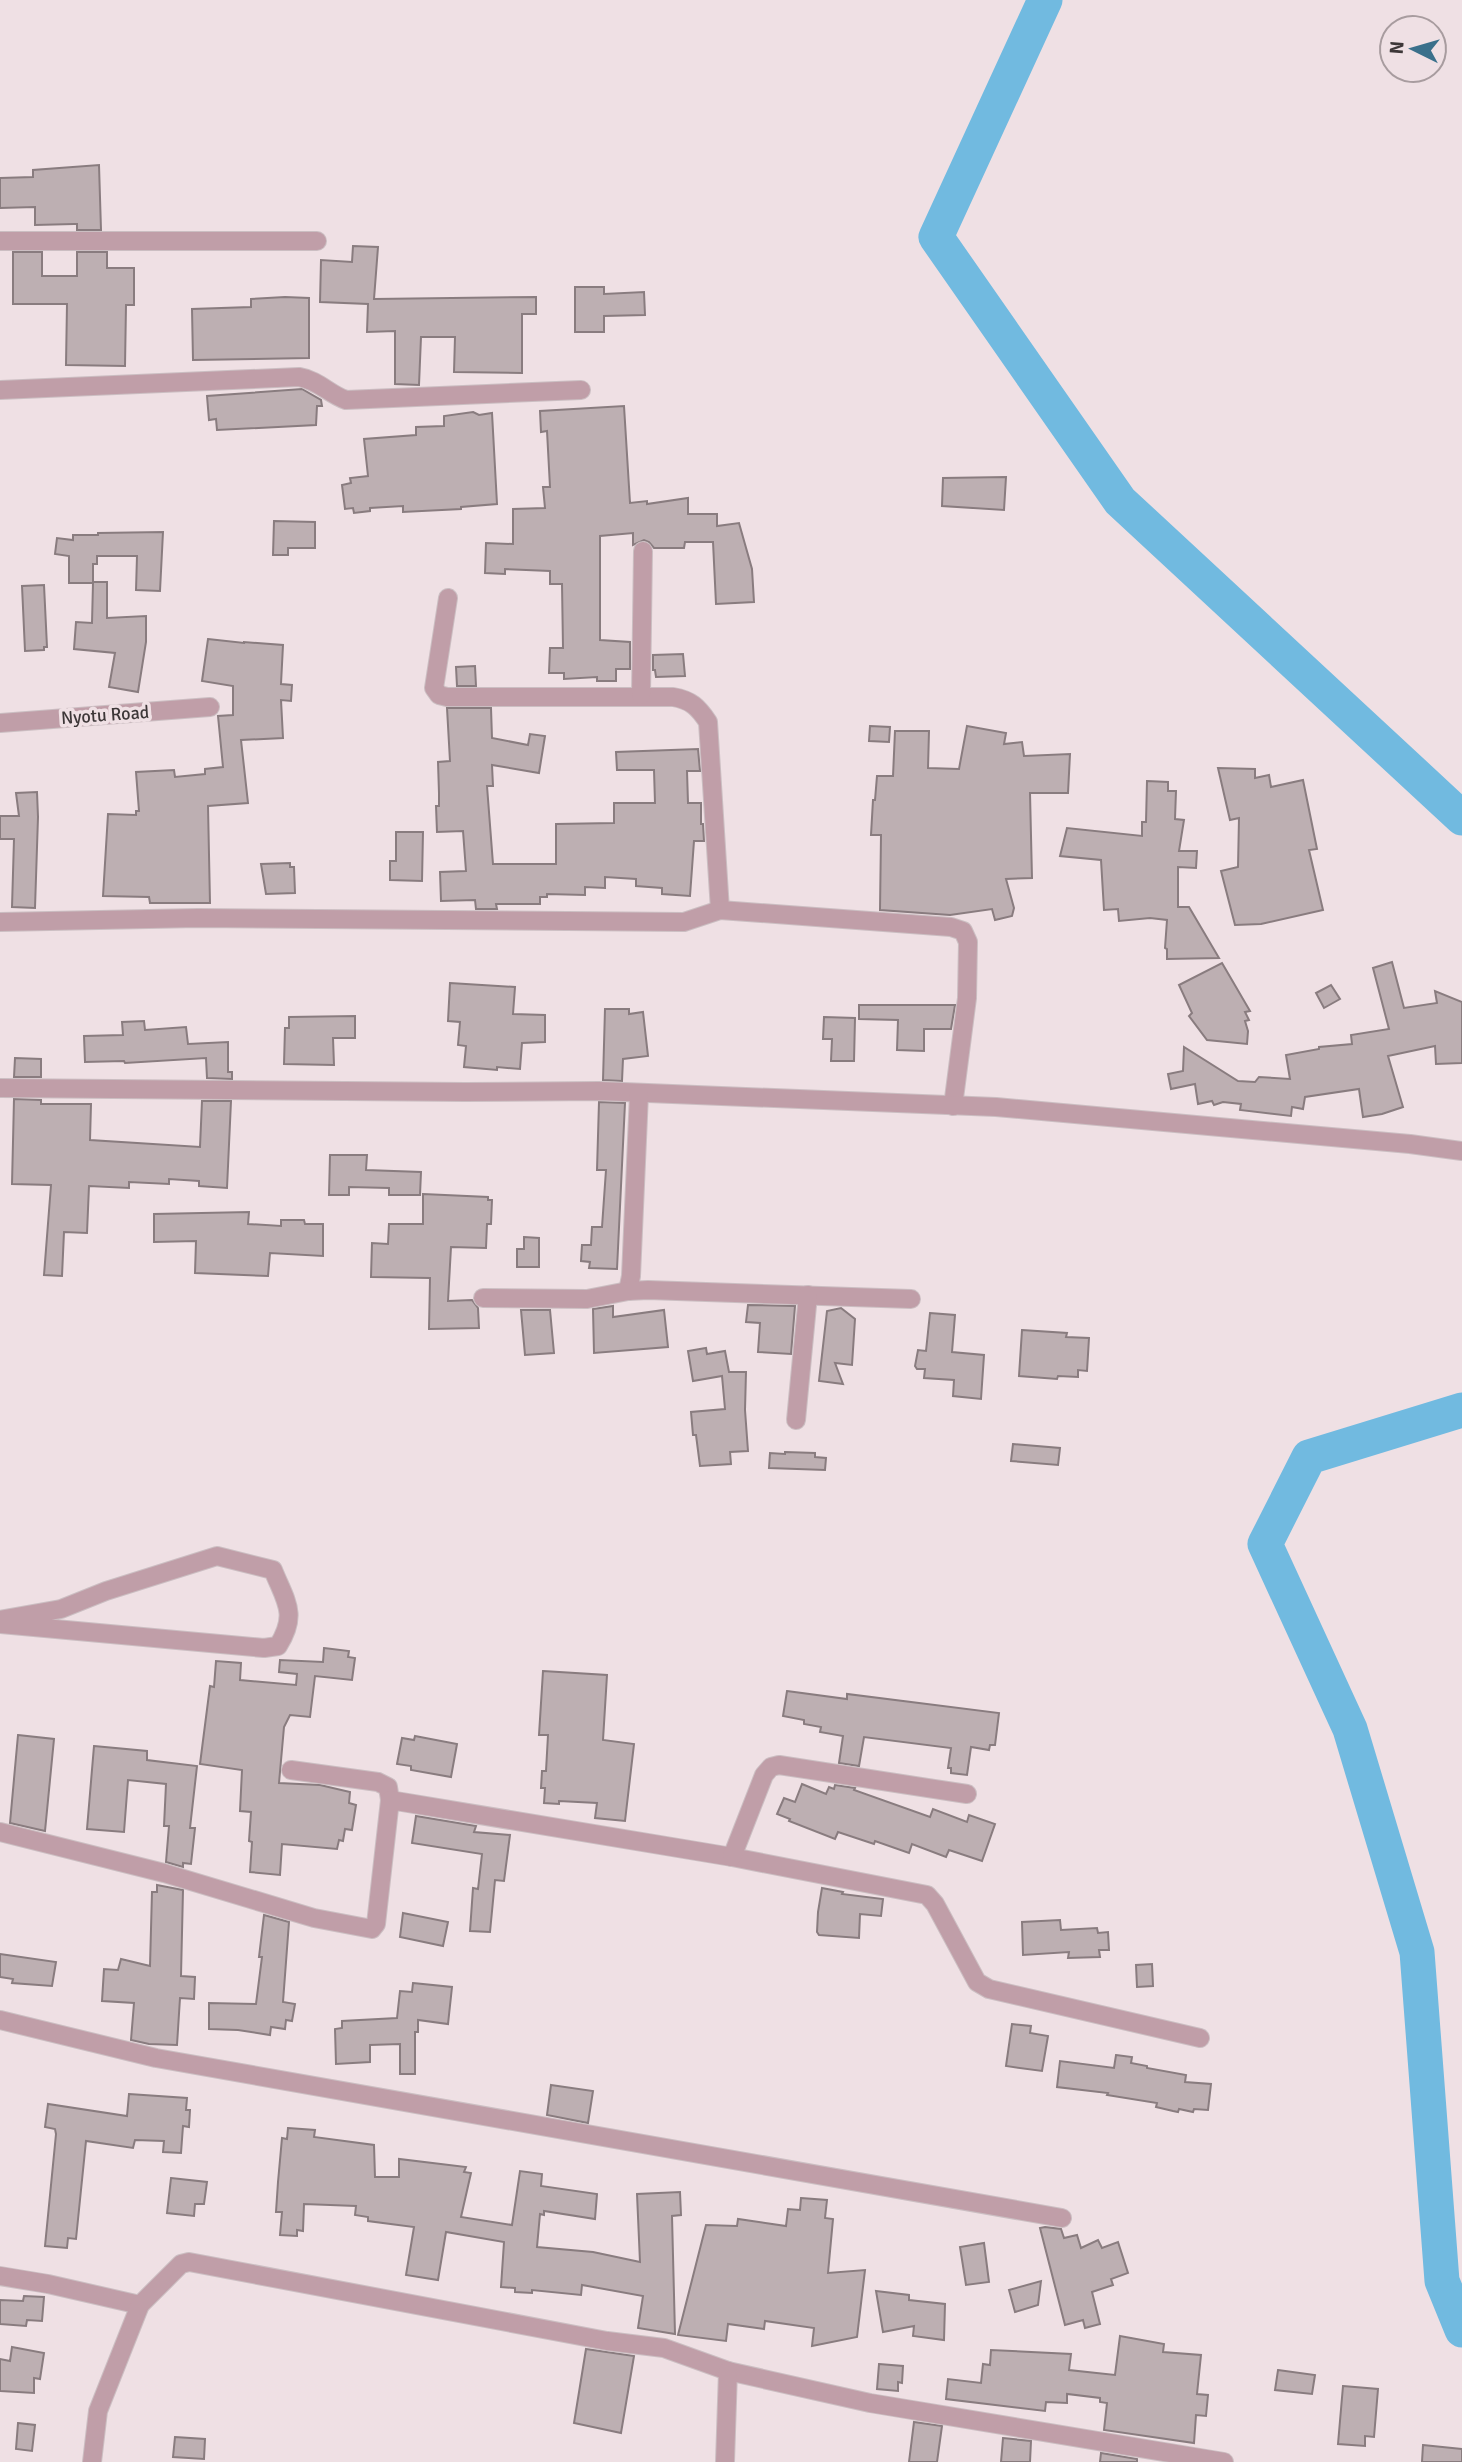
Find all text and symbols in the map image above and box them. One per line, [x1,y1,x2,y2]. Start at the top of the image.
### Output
north arrow [1378,14,1448,84]
text: N [1385,40,1410,55]
street label: Nyotu Road [60,701,150,729]

